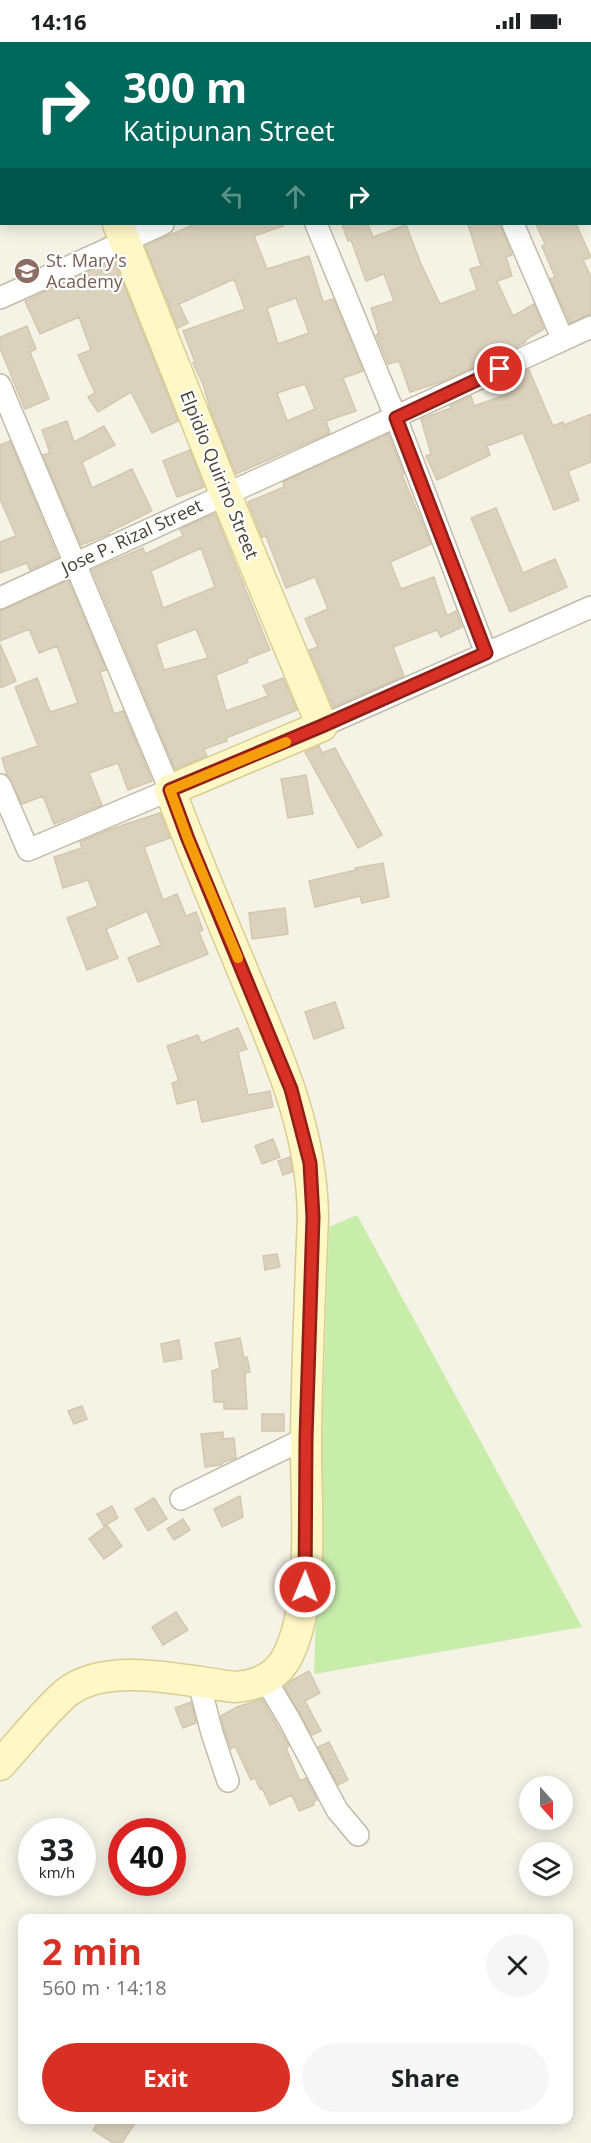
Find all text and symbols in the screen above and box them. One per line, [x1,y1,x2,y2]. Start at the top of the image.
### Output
text: 14:16 [30,6,87,36]
text: 300 m [123,58,247,115]
icon: right [24,66,102,144]
text: Katipunan Street [123,112,335,149]
icon: left [216,180,249,213]
icon: ahead [279,180,312,213]
icon: right [342,180,375,213]
place label: St. Mary's Academy [46,248,127,293]
school or university icon: St. Mary's Academy [12,256,42,286]
pin [474,343,525,394]
icon: arrive [483,352,516,385]
street label: Elpidio Quirino Street [175,387,265,562]
street label: Jose P. Rizal Street [55,493,206,580]
position arrow [273,1555,337,1619]
north arrow [519,1776,573,1830]
map controls [519,1776,573,1896]
speed limit sign: 40 [108,1818,186,1896]
text: 33 [40,1829,74,1870]
button: layers [519,1842,573,1896]
text: km/h [39,1862,75,1882]
text: 2 min [42,1927,142,1976]
button: close [486,1934,549,1997]
text: 560 m · 14:18 [42,1974,167,2001]
button: Exit [42,2043,290,2112]
button: Share [302,2043,549,2112]

